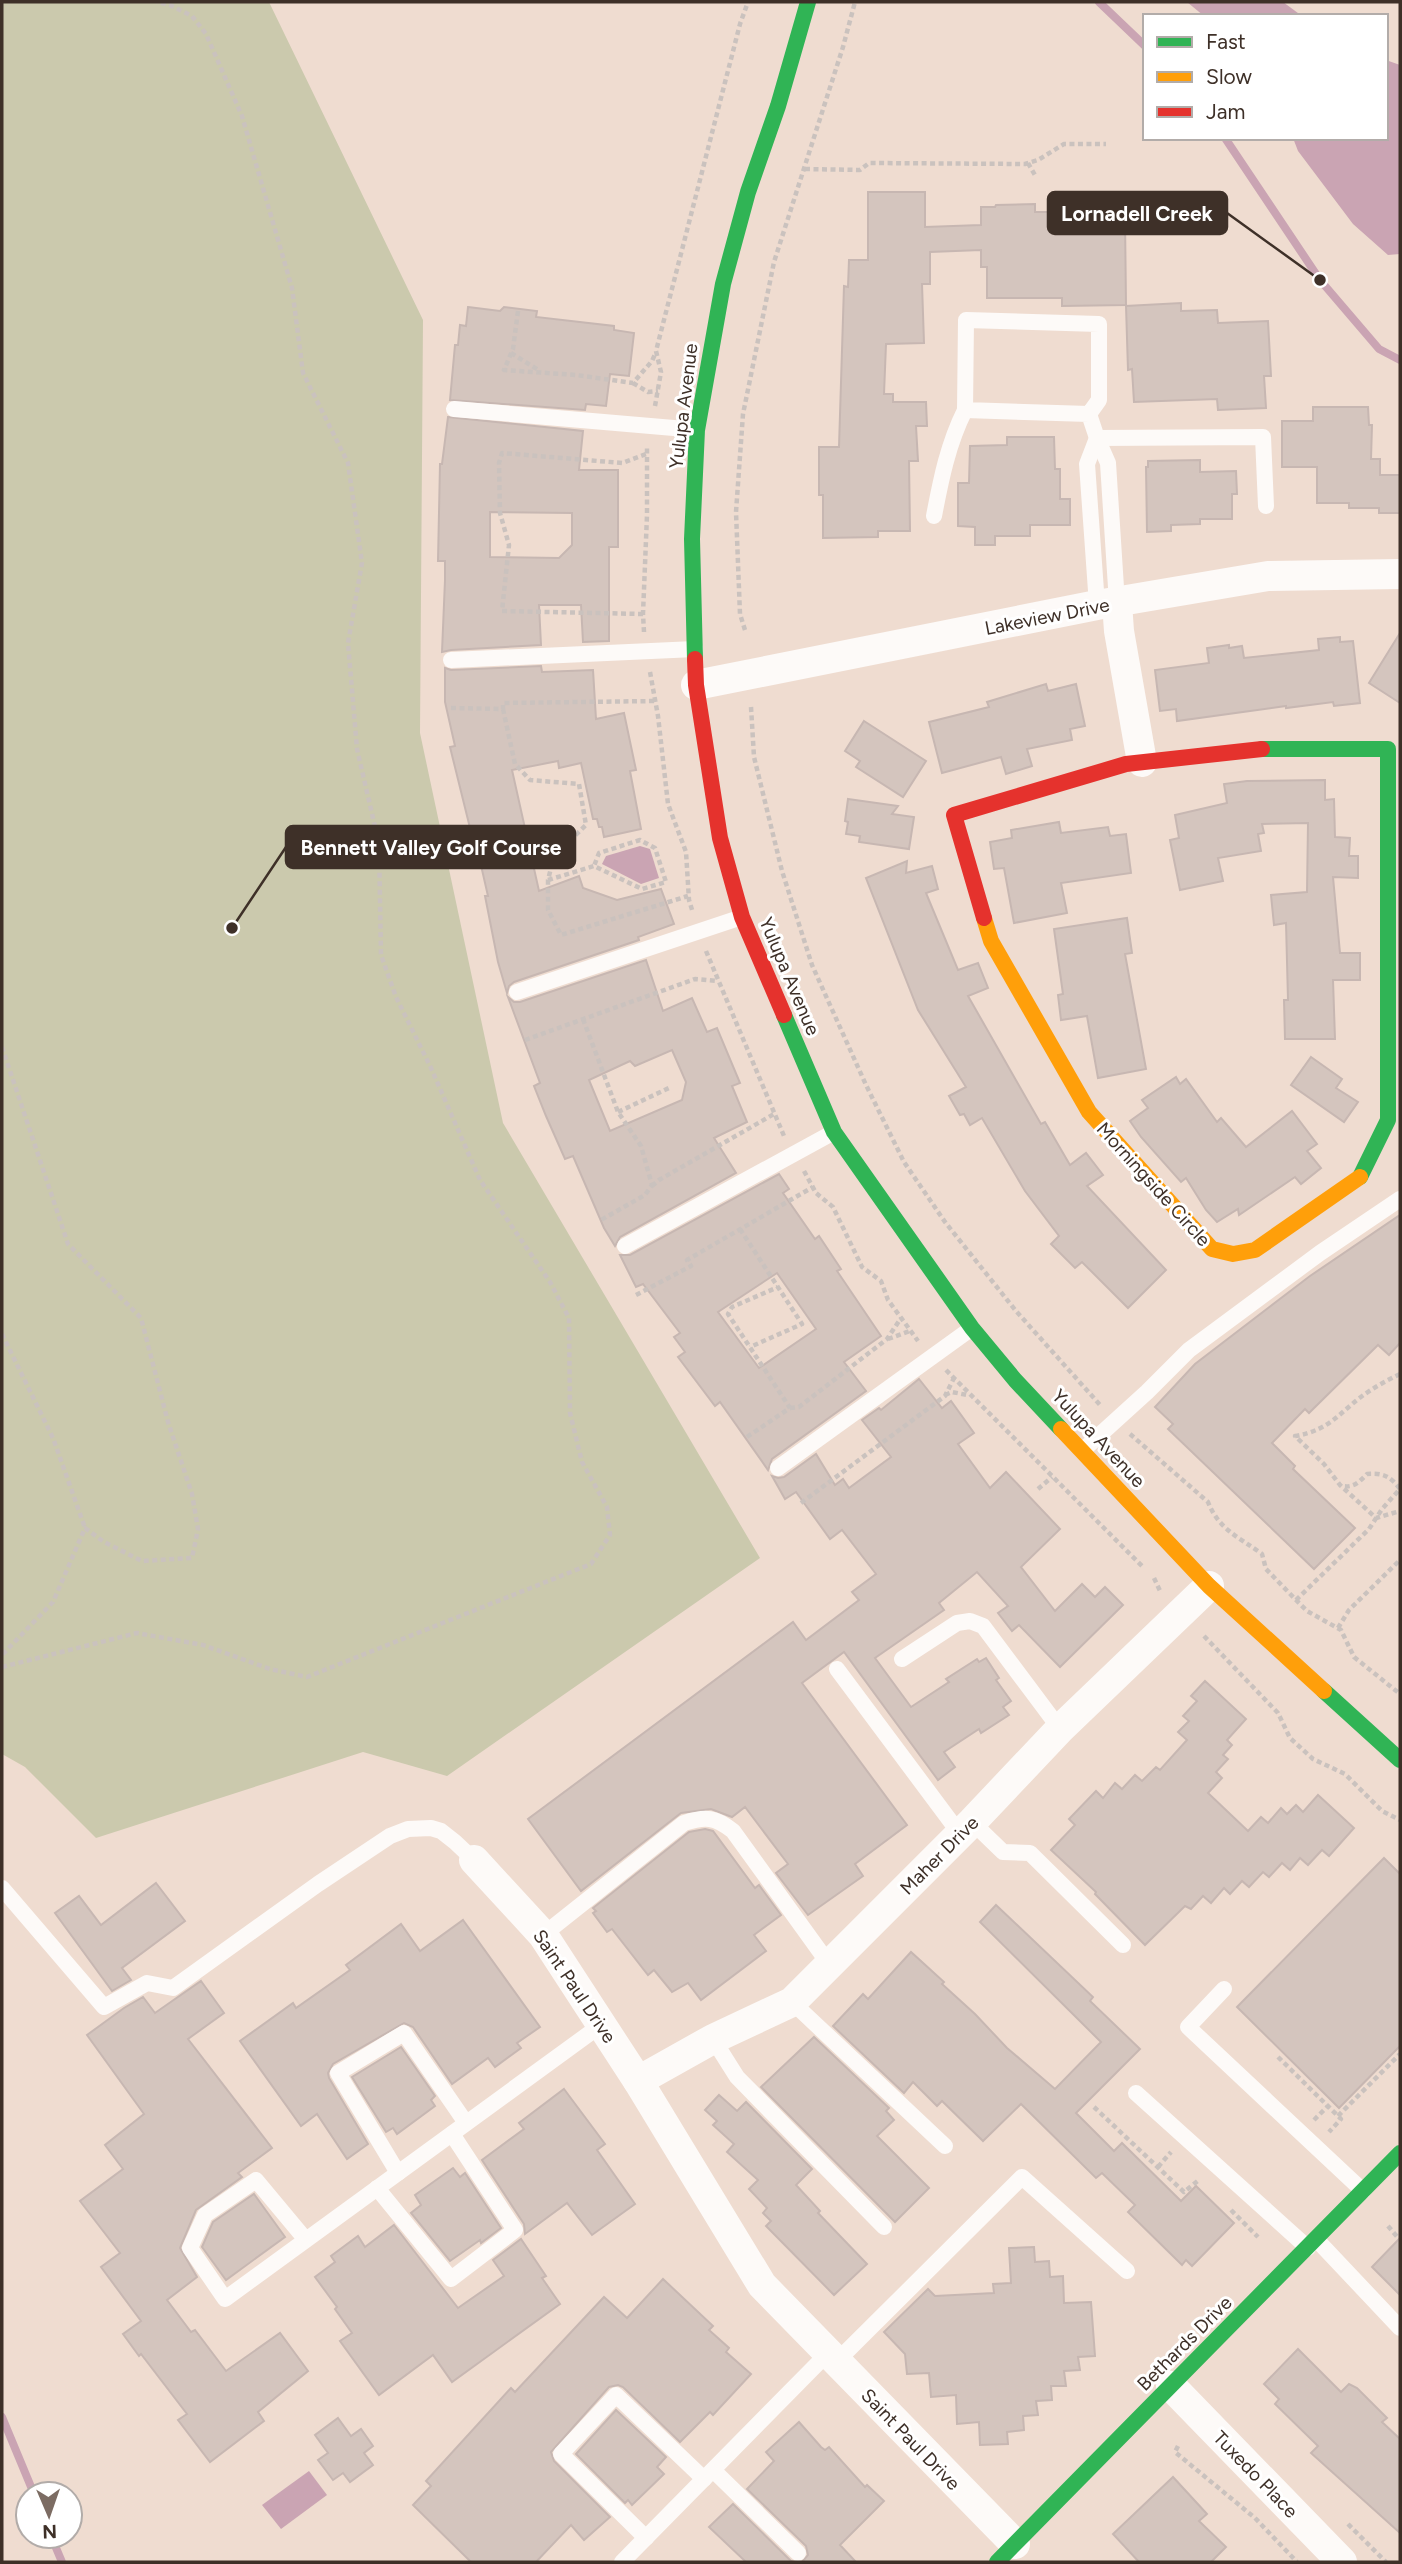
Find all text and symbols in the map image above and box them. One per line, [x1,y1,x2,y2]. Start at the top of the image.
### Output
legend [1143,14,1388,140]
text: Fast [1206,29,1246,54]
text: Slow [1206,64,1252,89]
text: Jam [1206,99,1245,124]
callout: Lornadell Creek [1048,192,1227,234]
text: Lornadell Creek [1061,201,1214,226]
street label: Yulupa Avenue [664,342,703,470]
street label: Lakeview Drive [983,593,1111,640]
callout: Bennett Valley Golf Course [286,826,575,868]
text: Bennett Valley Golf Course [301,835,562,860]
street label: Yulupa Avenue [754,914,825,1039]
street label: Morningside Circle [1092,1118,1215,1251]
street label: Yulupa Avenue [1047,1384,1150,1492]
street label: Maher Drive [895,1811,983,1899]
street label: Saint Paul Drive [528,1925,621,2047]
street label: Bethards Drive [1132,2291,1237,2396]
street label: Saint Paul Drive [856,2384,965,2495]
street label: Tuxedo Place [1209,2426,1303,2523]
north arrow [14,2480,84,2550]
text: N [42,2520,57,2543]

